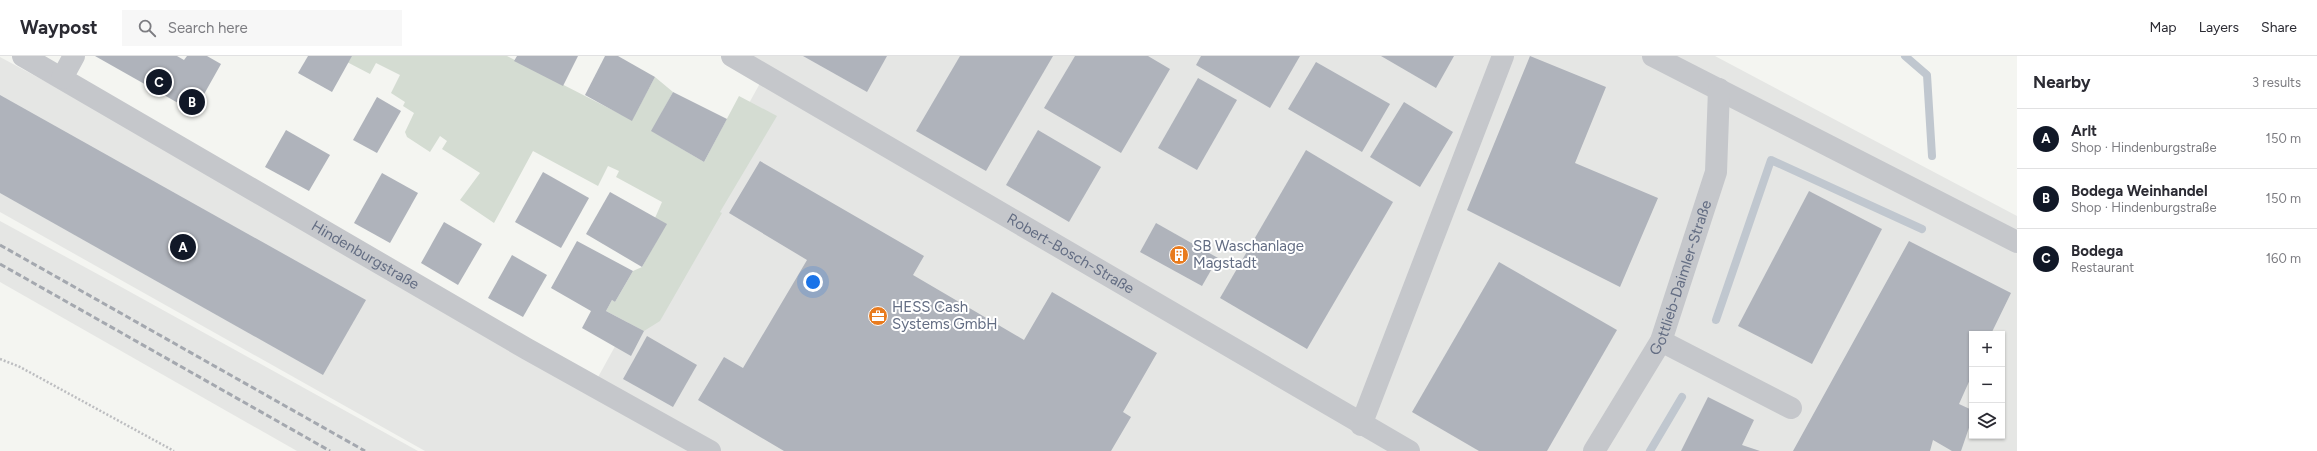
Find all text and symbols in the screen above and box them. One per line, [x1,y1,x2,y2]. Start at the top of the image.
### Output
search box [122,10,402,46]
text: Waypost [20,16,98,39]
icon: search [136,17,158,39]
text: Search here [168,19,248,37]
text: Map [2149,19,2177,36]
text: Layers [2199,19,2239,36]
text: Share [2261,19,2297,36]
pin: C [146,67,172,97]
text: Nearby [2033,72,2091,92]
text: 3 results [2252,75,2301,90]
pin: B [179,87,205,117]
text: Arlt [2071,122,2097,140]
text: A [2041,131,2051,146]
text: 150 m [2266,131,2301,146]
text: Shop · Hindenburgstraße [2071,140,2217,155]
text: Bodega Weinhandel [2071,182,2208,200]
text: B [2042,191,2050,206]
text: 150 m [2266,191,2301,206]
street label: Gottlieb-Daimler-Straße [1645,198,1715,359]
text: Shop · Hindenburgstraße [2071,200,2217,215]
street label: Robert-Bosch-Straße [1004,209,1137,298]
street label: Hindenburgstraße [308,217,422,293]
pin: A [170,232,196,262]
place label: SB Waschanlage Magstadt [1193,237,1304,272]
text: Bodega [2071,242,2123,260]
building icon: SB Waschanlage Magstadt [1168,244,1190,266]
text: C [2041,251,2051,266]
text: 160 m [2266,251,2301,266]
text: Restaurant [2071,260,2134,275]
your location [803,272,823,292]
place label: HESS Cash Systems GmbH [892,298,998,333]
office icon: HESS Cash Systems GmbH [867,305,889,327]
map controls [1969,331,2005,439]
button: + [1969,331,2005,367]
button: − [1969,367,2005,403]
button: layers [1969,403,2005,439]

